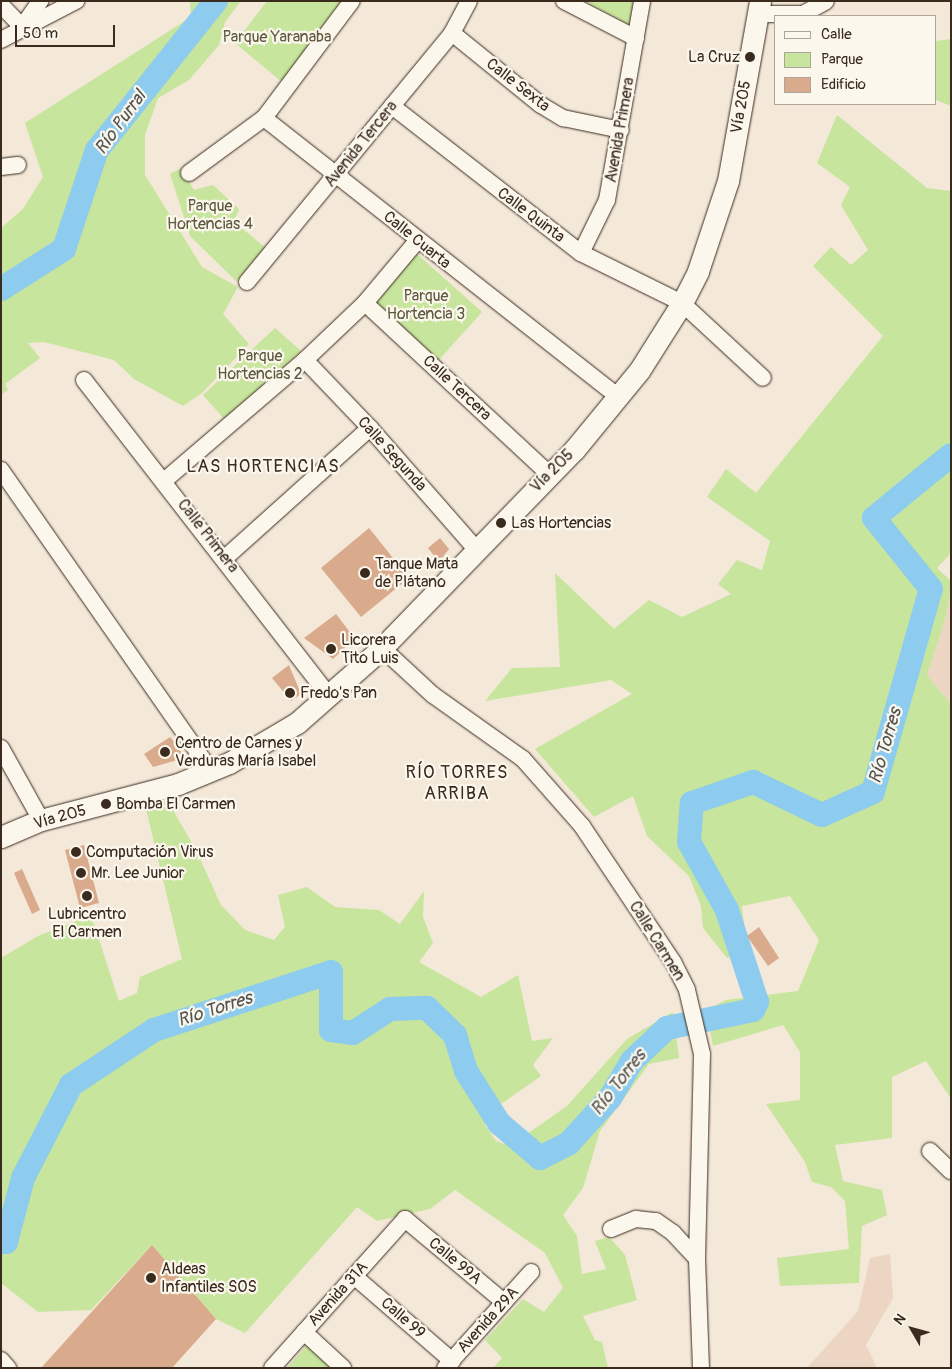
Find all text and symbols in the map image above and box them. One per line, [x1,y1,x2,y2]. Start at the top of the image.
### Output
scale bar [18,15,118,47]
legend [774,15,937,105]
text: 50 m [23,24,58,43]
text: Calle [821,25,852,44]
park label: Parque Yaranaba [223,27,331,47]
place label: La Cruz [688,47,740,67]
text: Parque [821,50,863,69]
marker: La Cruz [744,51,756,63]
street label: Calle Sexta [482,54,554,116]
text: Edificio [821,75,866,94]
street label: Avenida Primera [601,76,639,184]
street label: Vía 205 [727,79,755,135]
water label: Río Purral [91,87,151,159]
street label: Avenida Tercera [320,97,402,191]
street label: Calle Quinta [493,183,569,247]
park label: Parque Hortencias 4 [167,196,253,234]
street label: Calle Cuarta [379,207,455,273]
park label: Parque Hortencia 3 [387,286,465,324]
park label: Parque Hortencias 2 [217,346,303,384]
street label: Calle Tercera [419,351,495,425]
street label: Calle Segunda [353,413,431,495]
street label: Vía 205 [526,445,578,497]
district label: LAS HORTENCIAS [184,456,342,478]
street label: Calle Primera [173,495,243,577]
place label: Las Hortencias [511,513,611,533]
marker: Las Hortencias [495,517,507,529]
place label: Tanque Mata de Plátano [375,554,458,592]
marker: Tanque Mata de Plátano [359,567,371,579]
place label: Licorera Tito Luis [341,630,398,668]
marker: Licorera Tito Luis [325,643,337,655]
place label: Fredo's Pan [300,683,377,703]
marker: Fredo's Pan [284,687,296,699]
water label: Río Torres [865,706,907,786]
place label: Centro de Carnes y Verduras María Isabel [175,733,316,771]
marker: Centro de Carnes y Verduras María Isabel [159,746,171,758]
district label: RÍO TORRES ARRIBA [404,763,510,806]
place label: Bomba El Carmen [116,794,236,814]
marker: Bomba El Carmen [100,798,112,810]
street label: Vía 205 [32,800,88,834]
place label: Computación Virus [86,842,213,862]
marker: Computación Virus [70,846,82,858]
place label: Mr. Lee Junior [91,863,184,883]
marker: Mr. Lee Junior [75,867,87,879]
marker: Lubricentro El Carmen [81,890,93,902]
street label: Calle Carmen [625,898,689,984]
place label: Lubricentro El Carmen [48,904,126,942]
water label: Río Torres [175,988,255,1032]
water label: Río Torres [587,1046,651,1120]
street label: Calle 99A [425,1233,485,1289]
street label: Avenida 31A [304,1258,372,1330]
place label: Aldeas Infantiles SOS [161,1259,257,1297]
marker: Aldeas Infantiles SOS [145,1272,157,1284]
street label: Avenida 29A [453,1283,523,1357]
street label: Calle 99 [377,1293,429,1343]
north arrow [887,1304,937,1354]
text: N [890,1310,909,1328]

